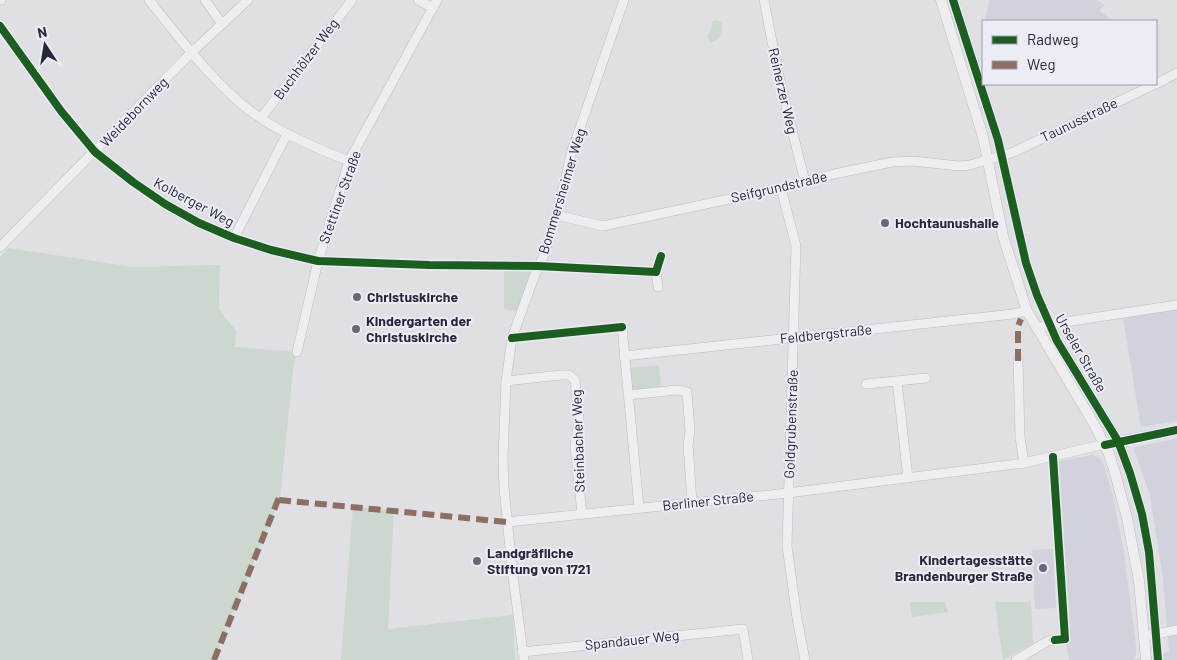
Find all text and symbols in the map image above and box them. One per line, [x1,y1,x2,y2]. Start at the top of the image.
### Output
street label: Buchhölzer Weg [270,15,342,103]
north arrow [20,20,70,70]
legend [982,20,1157,85]
text: N [36,23,49,41]
text: Radweg [1027,30,1079,48]
street label: Reinerzer Weg [765,46,802,136]
text: Weg [1027,55,1055,73]
street label: Weidebornweg [96,73,171,150]
street label: Taunusstraße [1038,94,1120,145]
street label: Bommersheimer Weg [534,126,589,256]
street label: Stettiner Straße [315,148,364,246]
street label: Seifgrundstraße [729,167,829,206]
street label: Kolberger Weg [151,173,237,230]
place label: Hochtaunushalle [895,214,999,231]
marker: Hochtaunushalle [879,217,891,229]
place label: Christuskirche [367,288,458,305]
marker: Christuskirche [351,291,363,303]
street label: Urseler Straße [1052,311,1111,395]
place label: Kindergarten der Christuskirche [366,312,472,345]
street label: Feldbergstraße [779,320,873,347]
marker: Kindergarten der Christuskirche [350,323,362,335]
street label: Goldgrubenstraße [780,369,801,479]
street label: Steinbacher Weg [567,389,588,493]
street label: Berliner Straße [661,487,754,514]
place label: Landgräfliche Stiftung von 1721 [487,544,591,577]
place label: Kindertagesstätte Brandenburger Straße [895,551,1033,584]
marker: Landgräfliche Stiftung von 1721 [471,555,483,567]
marker: Kindertagesstätte Brandenburger Straße [1037,562,1049,574]
street label: Spandauer Weg [584,626,680,653]

